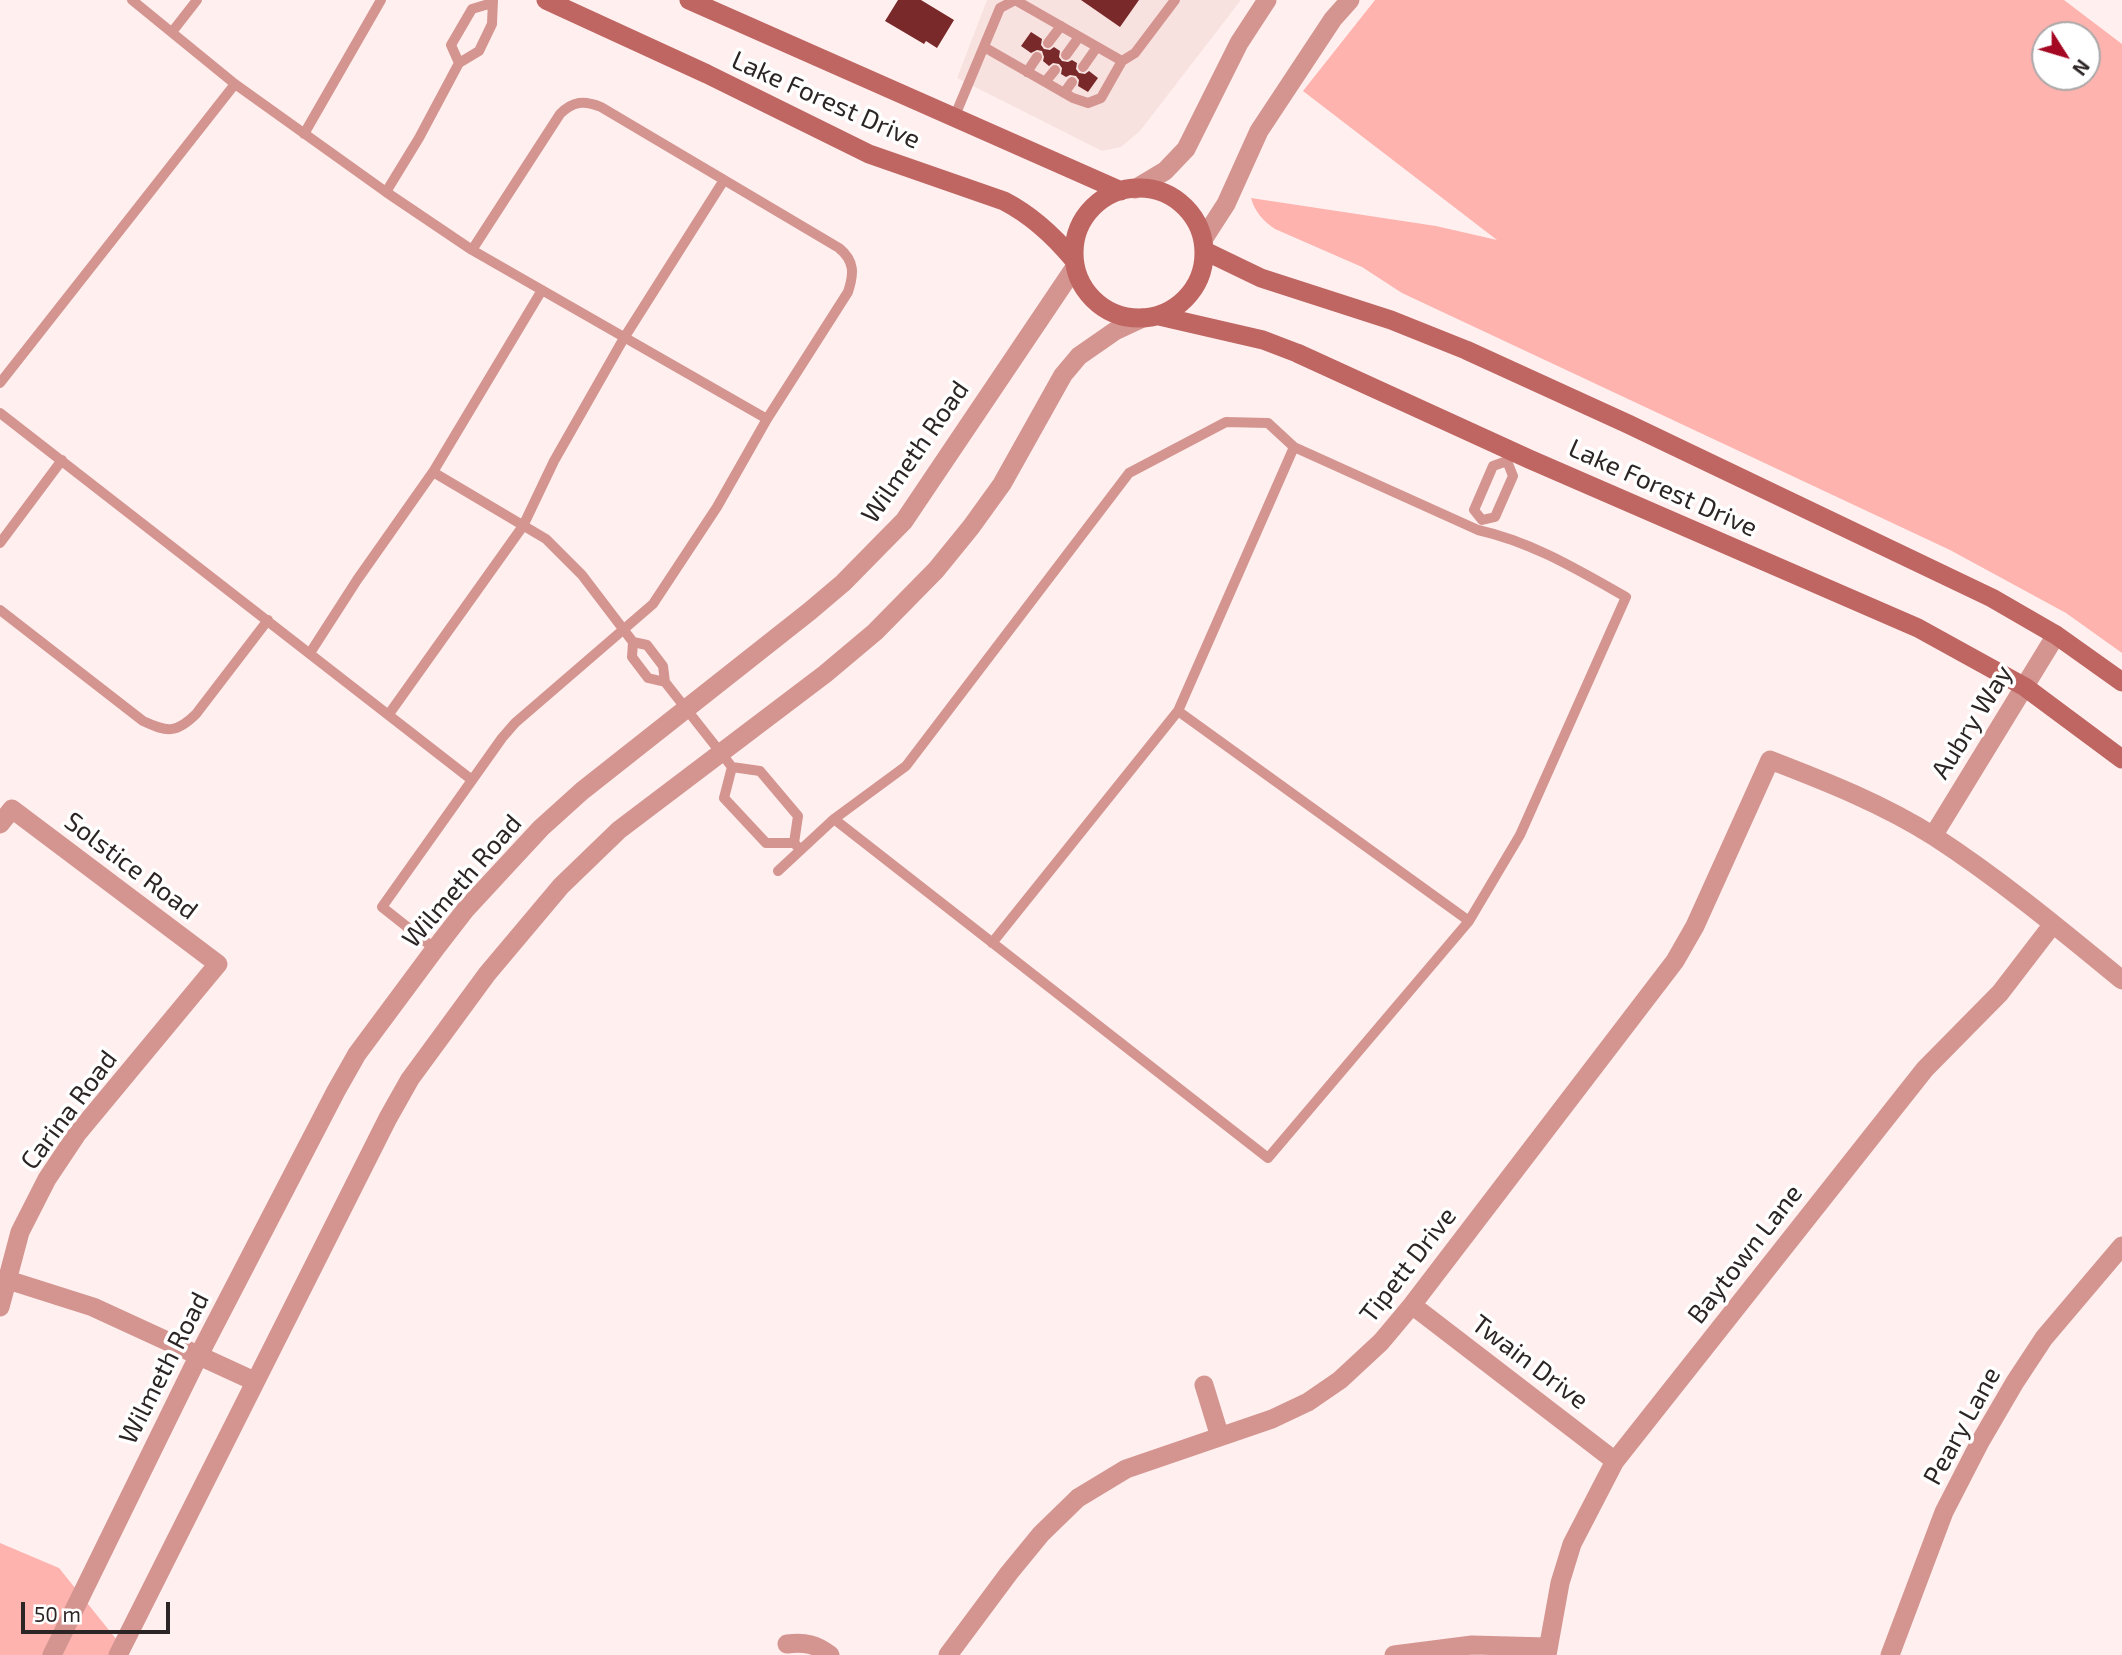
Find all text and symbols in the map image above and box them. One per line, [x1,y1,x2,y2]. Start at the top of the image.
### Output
north arrow [2031,21,2101,91]
street label: Lake Forest Drive [727,44,925,156]
text: N [2068,55,2095,80]
street label: Wilmeth Road [855,375,975,529]
street label: Lake Forest Drive [1564,432,1762,544]
street label: Aubry Way [1925,659,2019,785]
street label: Solstice Road [58,806,204,926]
street label: Wilmeth Road [396,808,528,954]
street label: Carina Road [14,1044,124,1176]
street label: Baytown Lane [1681,1178,1809,1330]
street label: Tipett Drive [1353,1201,1463,1329]
street label: Wilmeth Road [112,1287,216,1449]
street label: Twain Drive [1466,1308,1594,1416]
street label: Peary Lane [1917,1362,2007,1490]
scale bar [24,1588,173,1632]
text: 50 m [34,1601,81,1626]

